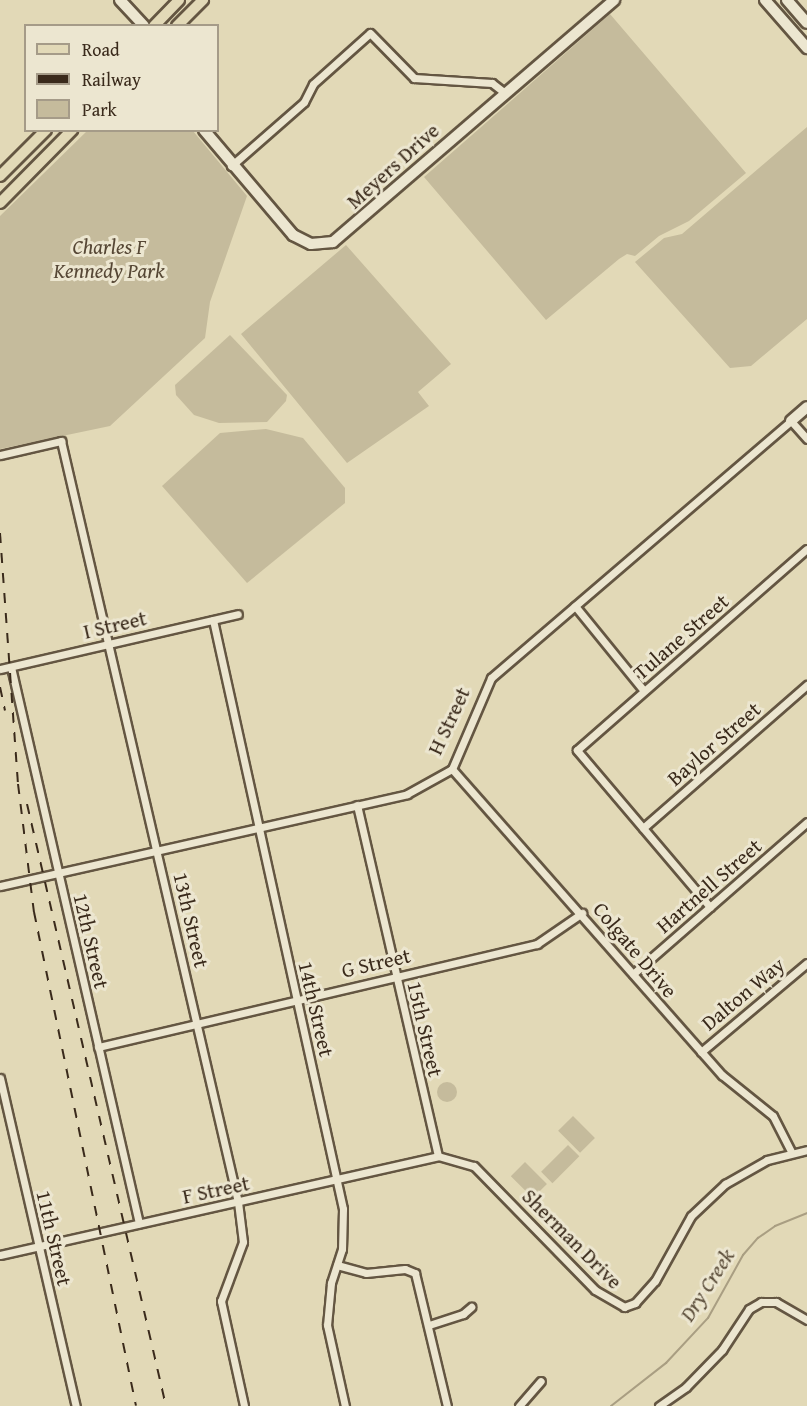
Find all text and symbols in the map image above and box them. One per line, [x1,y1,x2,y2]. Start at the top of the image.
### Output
legend [24,24,219,132]
text: Road [82,36,120,63]
text: Railway [82,66,141,93]
text: Park [82,96,117,123]
street label: Meyers Drive [342,118,444,214]
park label: Charles F Kennedy Park [53,234,165,284]
street label: Tulane Street [628,589,734,685]
street label: I Street [81,606,149,644]
street label: H Street [422,683,476,759]
street label: Baylor Street [662,697,766,791]
street label: Hartnell Street [651,833,767,939]
street label: 13th Street [168,870,214,970]
street label: 12th Street [68,891,114,991]
street label: Colgate Drive [588,897,682,1003]
street label: G Street [339,943,413,983]
street label: Dalton Way [696,952,790,1036]
street label: 14th Street [293,959,339,1059]
street label: 15th Street [402,979,448,1079]
street label: F Street [180,1171,252,1209]
street label: Sherman Drive [517,1184,627,1294]
street label: 11th Street [31,1188,77,1288]
water label: Dry Creek [674,1244,740,1326]

